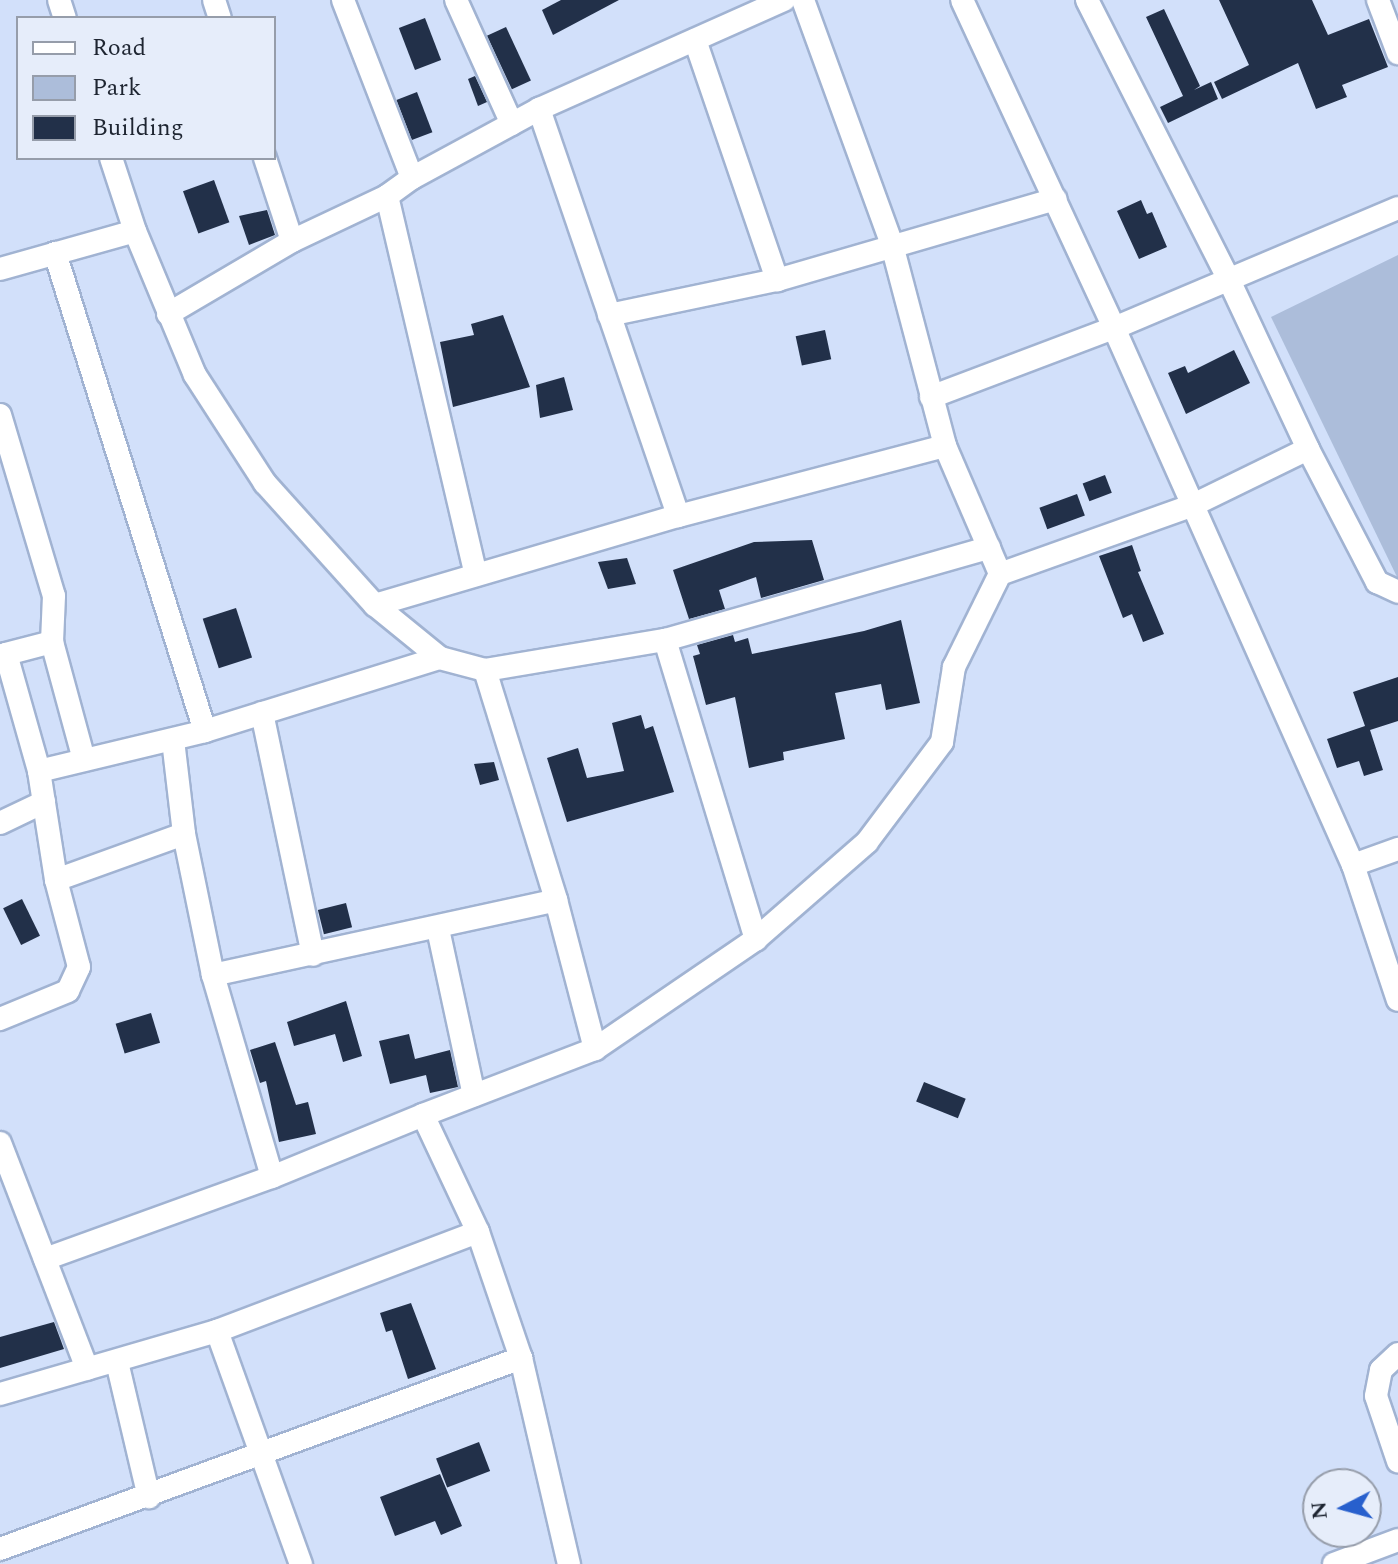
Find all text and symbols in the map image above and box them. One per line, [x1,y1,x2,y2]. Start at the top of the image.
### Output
legend [16,16,276,160]
text: Road [92,30,146,66]
text: Park [92,70,142,106]
text: Building [92,110,184,146]
north arrow [1302,1468,1382,1548]
text: N [1302,1500,1337,1521]

